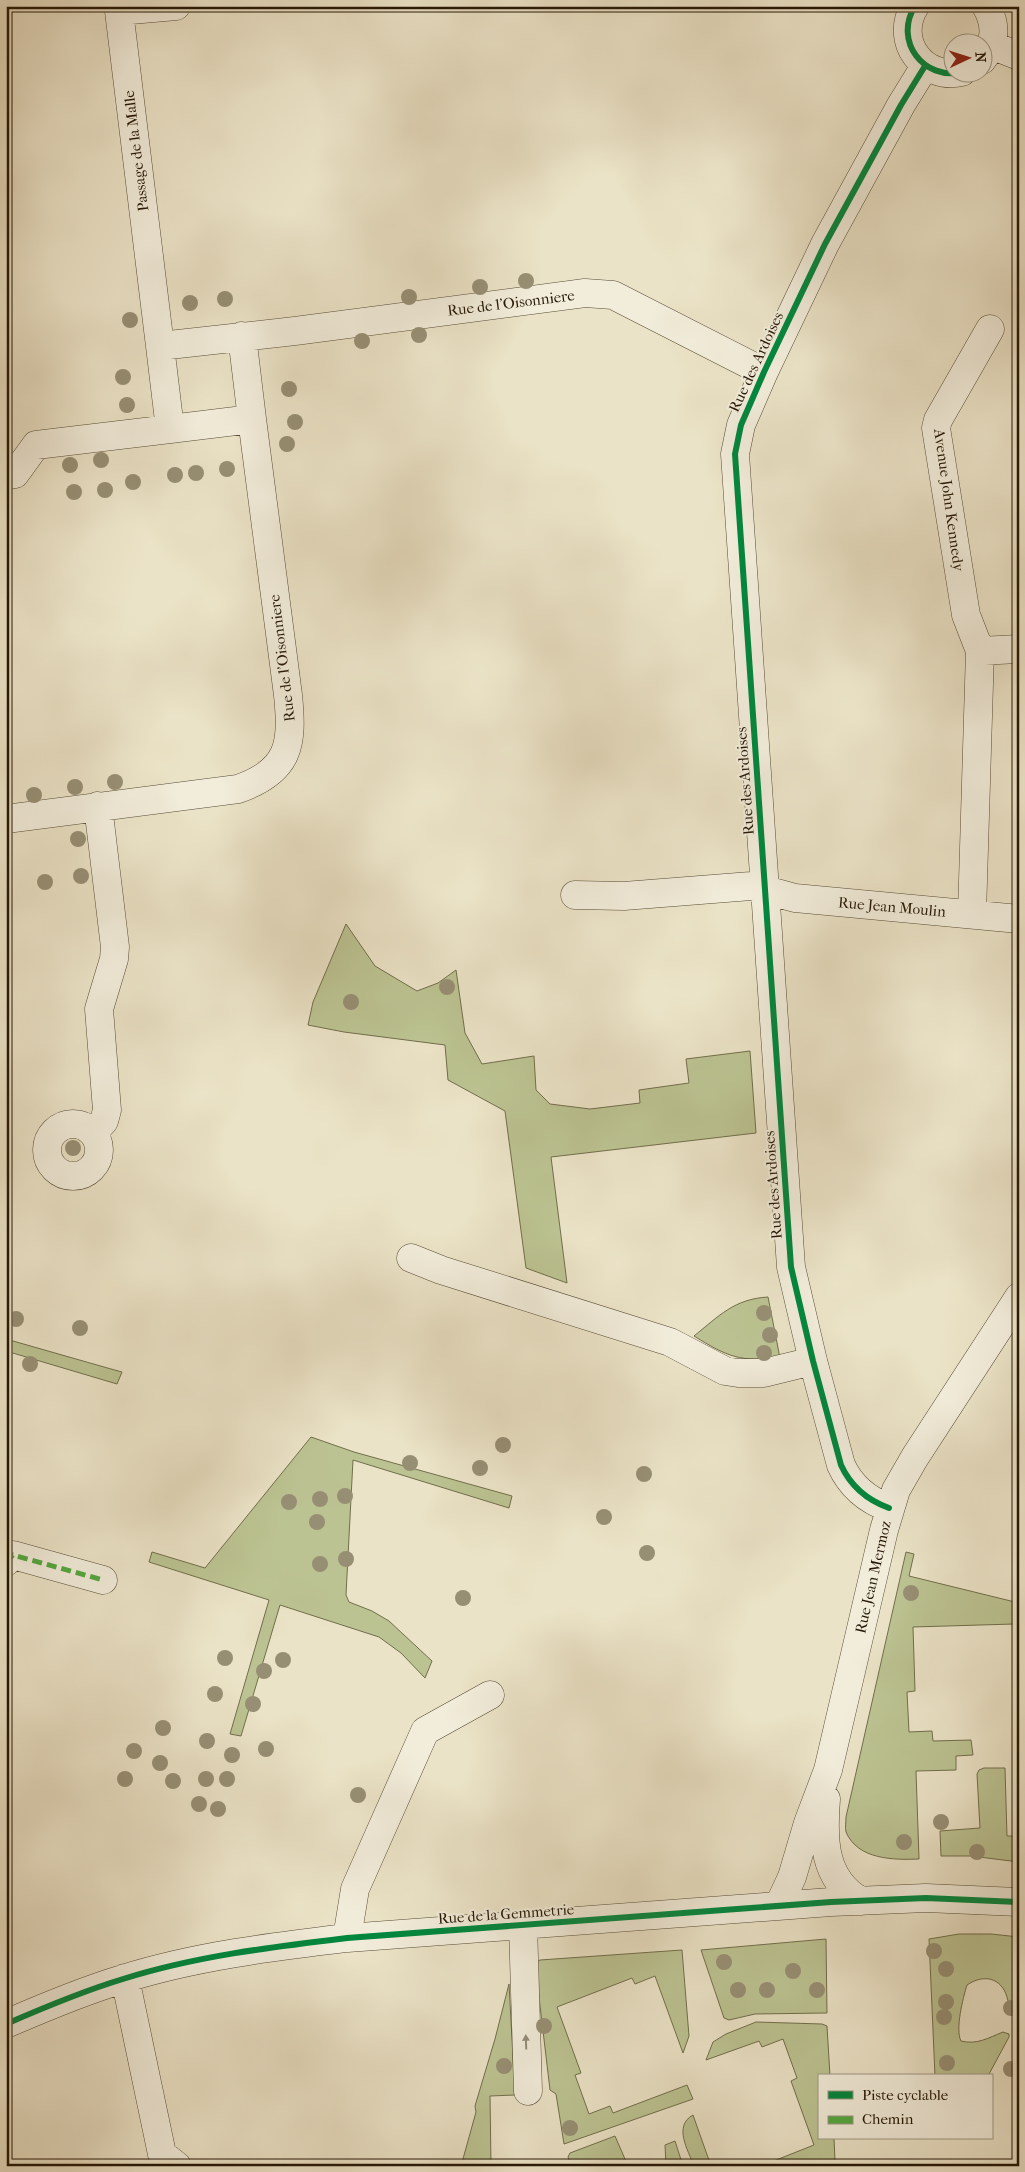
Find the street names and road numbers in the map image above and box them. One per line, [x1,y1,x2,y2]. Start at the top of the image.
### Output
street label: Passage de la Malle [120,89,152,213]
street label: Rue de l’Oisonniere [446,286,576,320]
street label: Rue des Ardoises [725,309,787,415]
street label: Avenue John Kennedy [930,427,968,573]
street label: Rue de l’Oisonniere [265,593,299,723]
street label: Rue des Ardoises [732,726,758,836]
street label: Rue Jean Moulin [837,893,947,921]
street label: Rue des Ardoises [760,1130,786,1240]
street label: Rue Jean Mermoz [851,1518,895,1635]
street label: Rue de la Gemmetrie [437,1900,575,1928]

